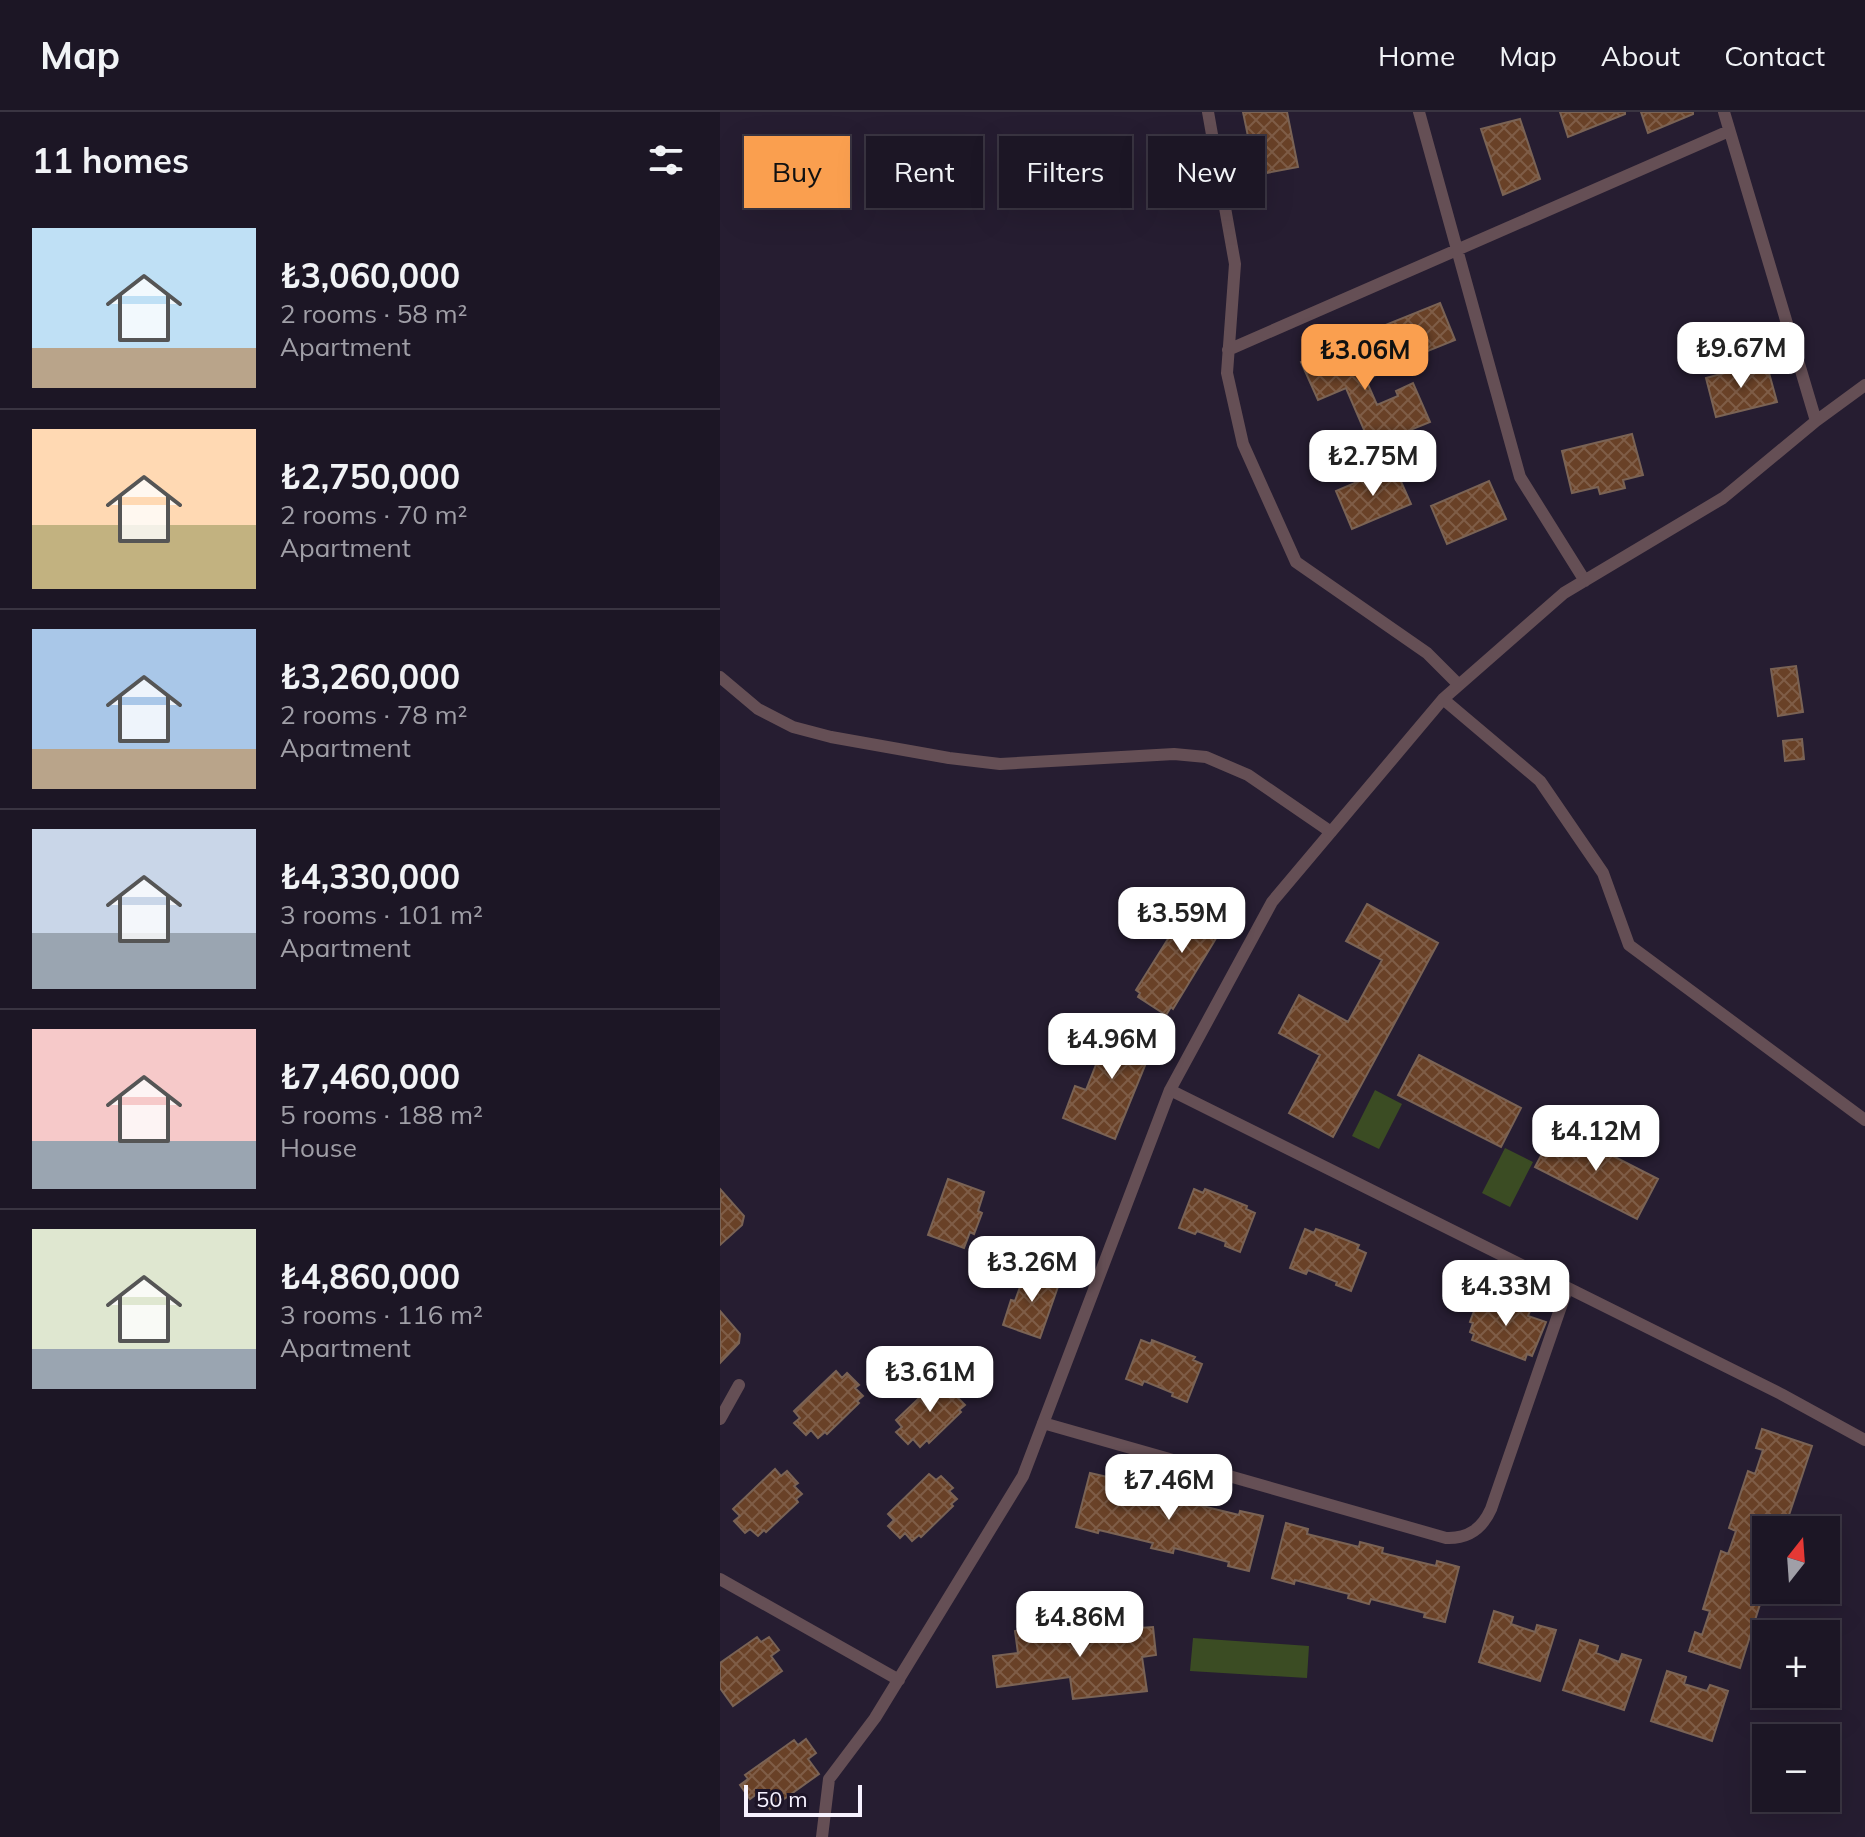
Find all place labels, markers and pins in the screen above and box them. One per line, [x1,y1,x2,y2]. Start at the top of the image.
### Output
pin: ₺9.67M [1676,322,1806,390]
pin: ₺3.06M [1300,324,1430,392]
pin: ₺2.75M [1308,430,1438,498]
pin: ₺3.59M [1117,887,1247,955]
pin: ₺4.96M [1047,1013,1177,1081]
pin: ₺4.12M [1531,1105,1661,1173]
pin: ₺3.26M [967,1236,1097,1304]
pin: ₺4.33M [1441,1260,1571,1328]
pin: ₺3.61M [865,1346,995,1414]
pin: ₺7.46M [1104,1454,1234,1522]
pin: ₺4.86M [1015,1591,1145,1659]

